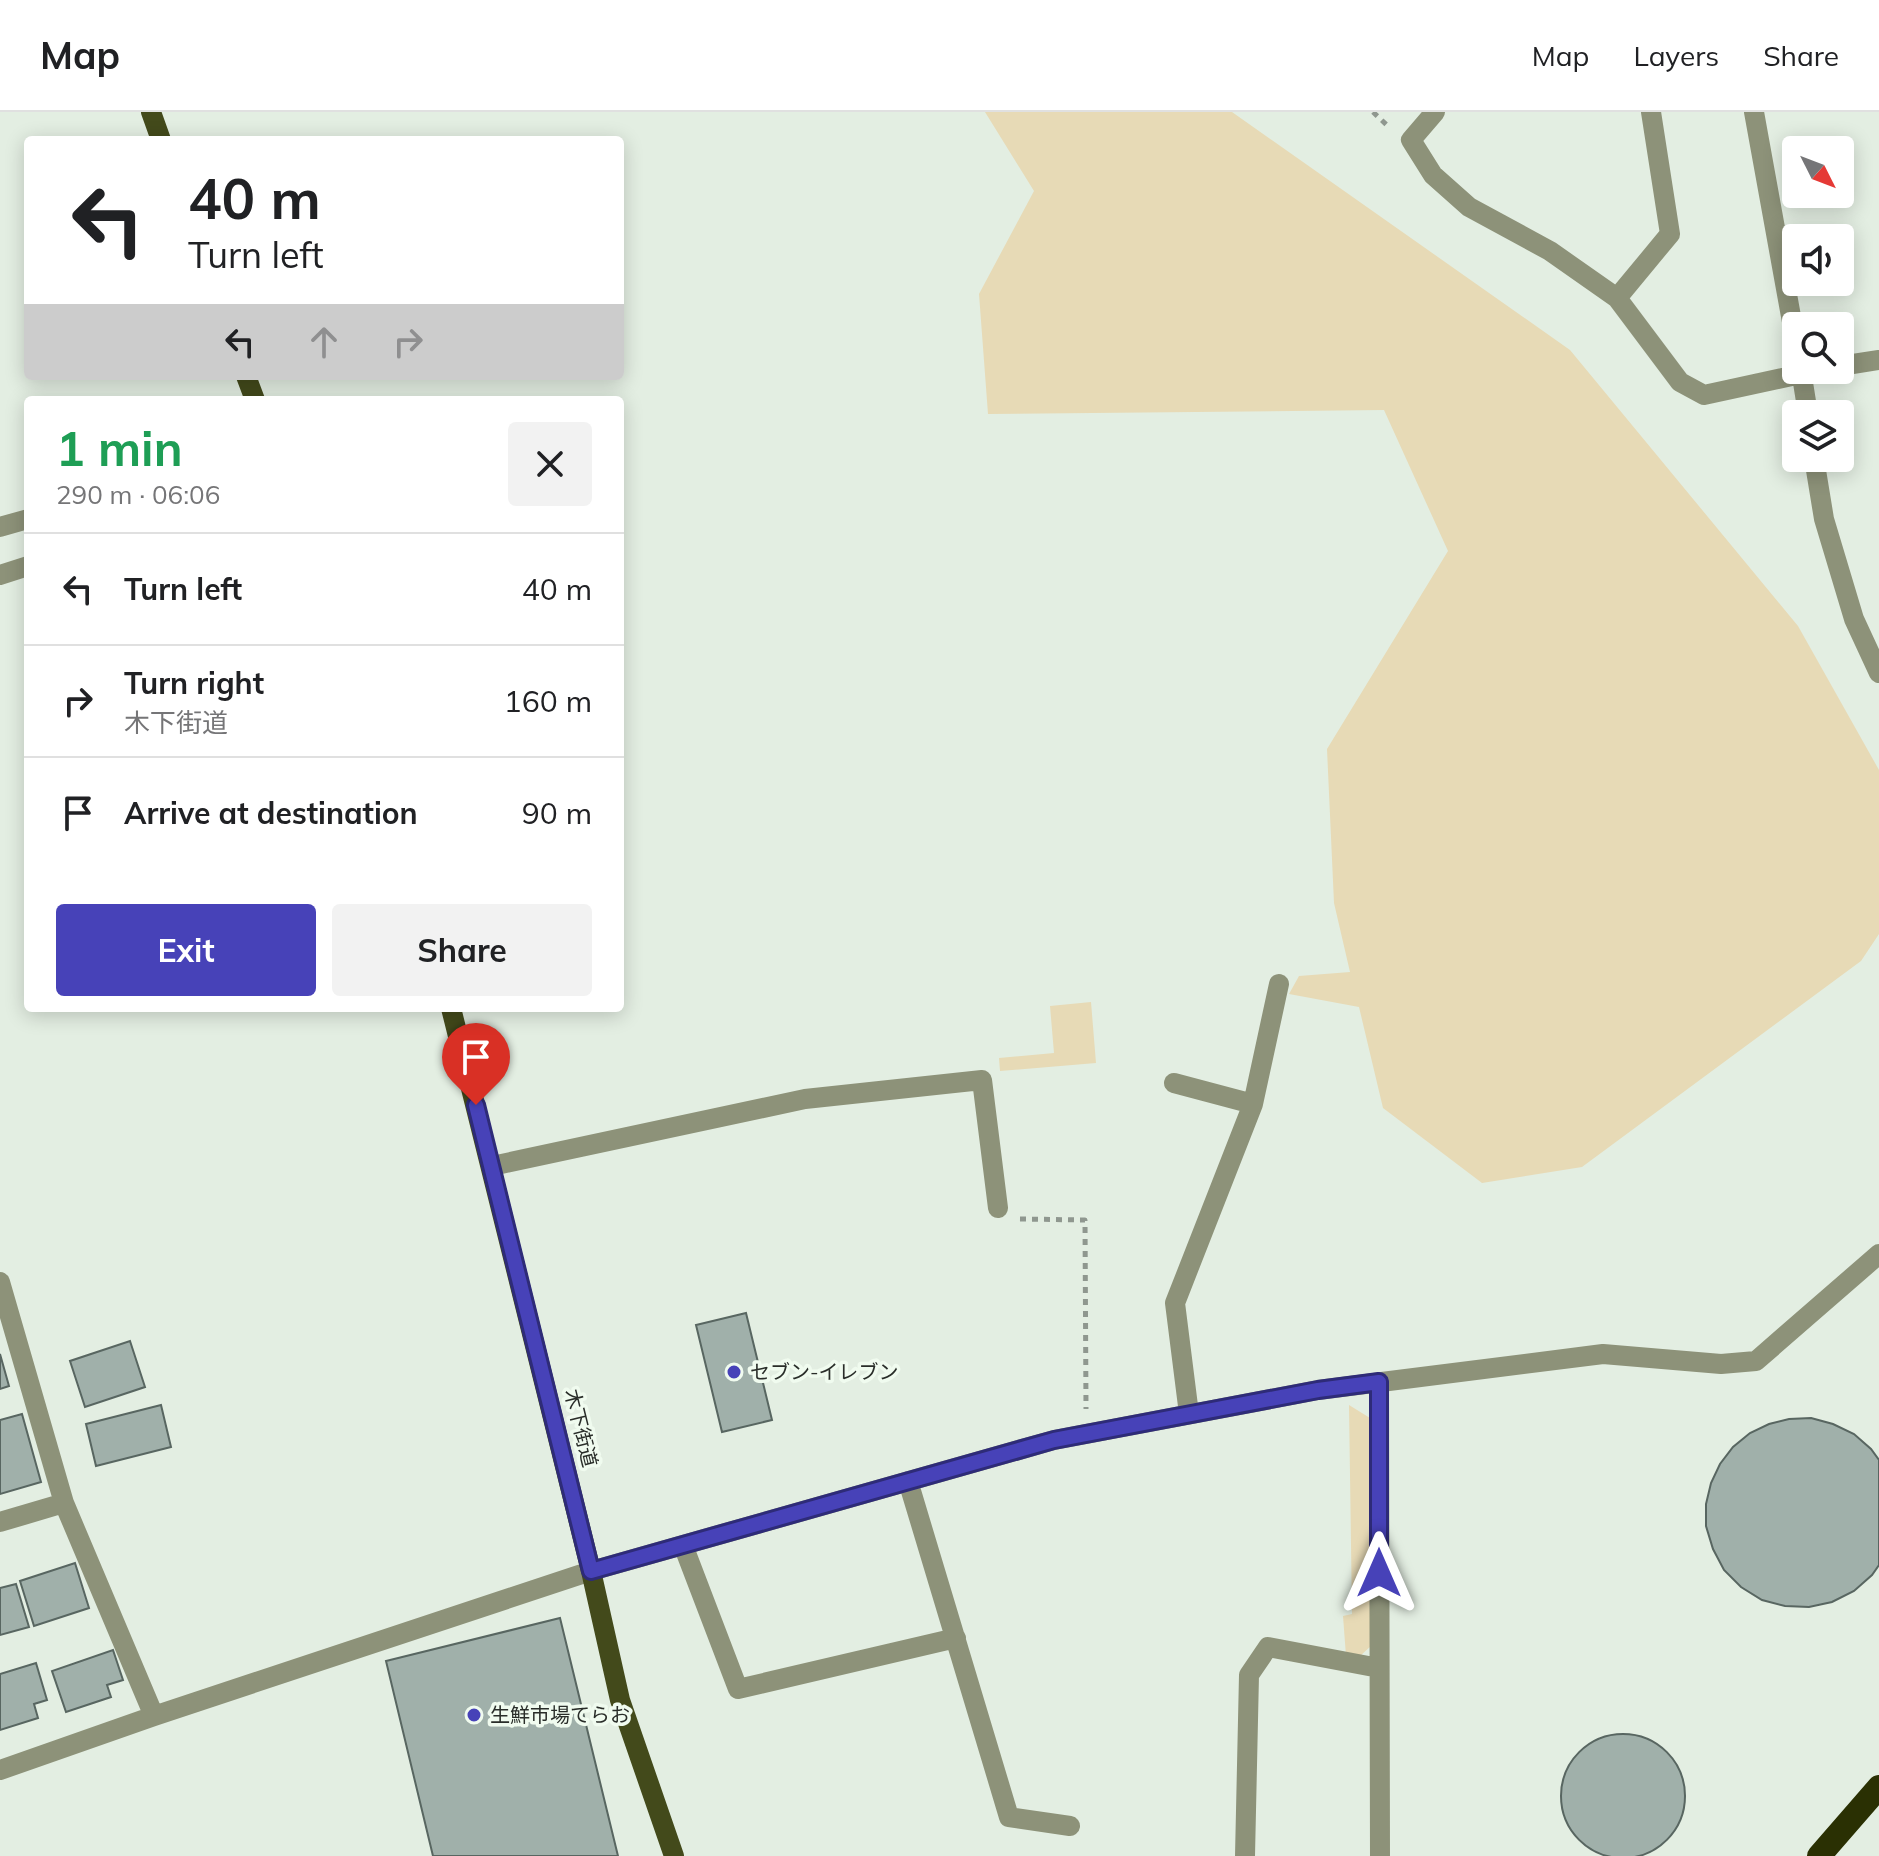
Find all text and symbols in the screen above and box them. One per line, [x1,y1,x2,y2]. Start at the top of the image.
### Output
text: Map [40,31,120,79]
text: Map [1532,38,1589,73]
text: Layers [1633,38,1719,73]
text: Share [1763,38,1839,73]
north arrow [1782,136,1854,208]
map controls [1782,136,1854,472]
text: 40 m [188,163,321,233]
icon: left [56,168,160,272]
button: sound [1782,224,1854,296]
text: Turn left [188,232,324,277]
button: search [1782,312,1854,384]
icon: left [218,320,262,364]
icon: ahead [302,320,346,364]
icon: right [386,320,430,364]
button: layers [1782,400,1854,472]
text: 1 min [56,418,183,478]
button: close [508,422,592,506]
text: 290 m · 06:06 [56,478,220,511]
icon: left [56,567,100,611]
text: Turn left [124,570,242,608]
text: 40 m [522,570,592,608]
text: Turn right [124,664,264,702]
icon: right [56,679,100,723]
text: 160 m [504,682,592,720]
text: 木下街道 [124,706,228,739]
icon: arrive [56,791,100,835]
text: Arrive at destination [124,794,418,832]
text: 90 m [522,794,592,832]
button: Exit [56,904,316,996]
button: Share [332,904,592,996]
pin [442,1023,510,1105]
icon: arrive [454,1035,498,1079]
place label: セブン-イレブン [750,1359,899,1384]
marker: セブン-イレブン [725,1363,743,1381]
street label: 木下街道 [560,1386,603,1470]
position arrow [1337,1531,1421,1615]
place label: 生鮮市場てらお [490,1702,630,1727]
marker: 生鮮市場てらお [465,1706,483,1724]

